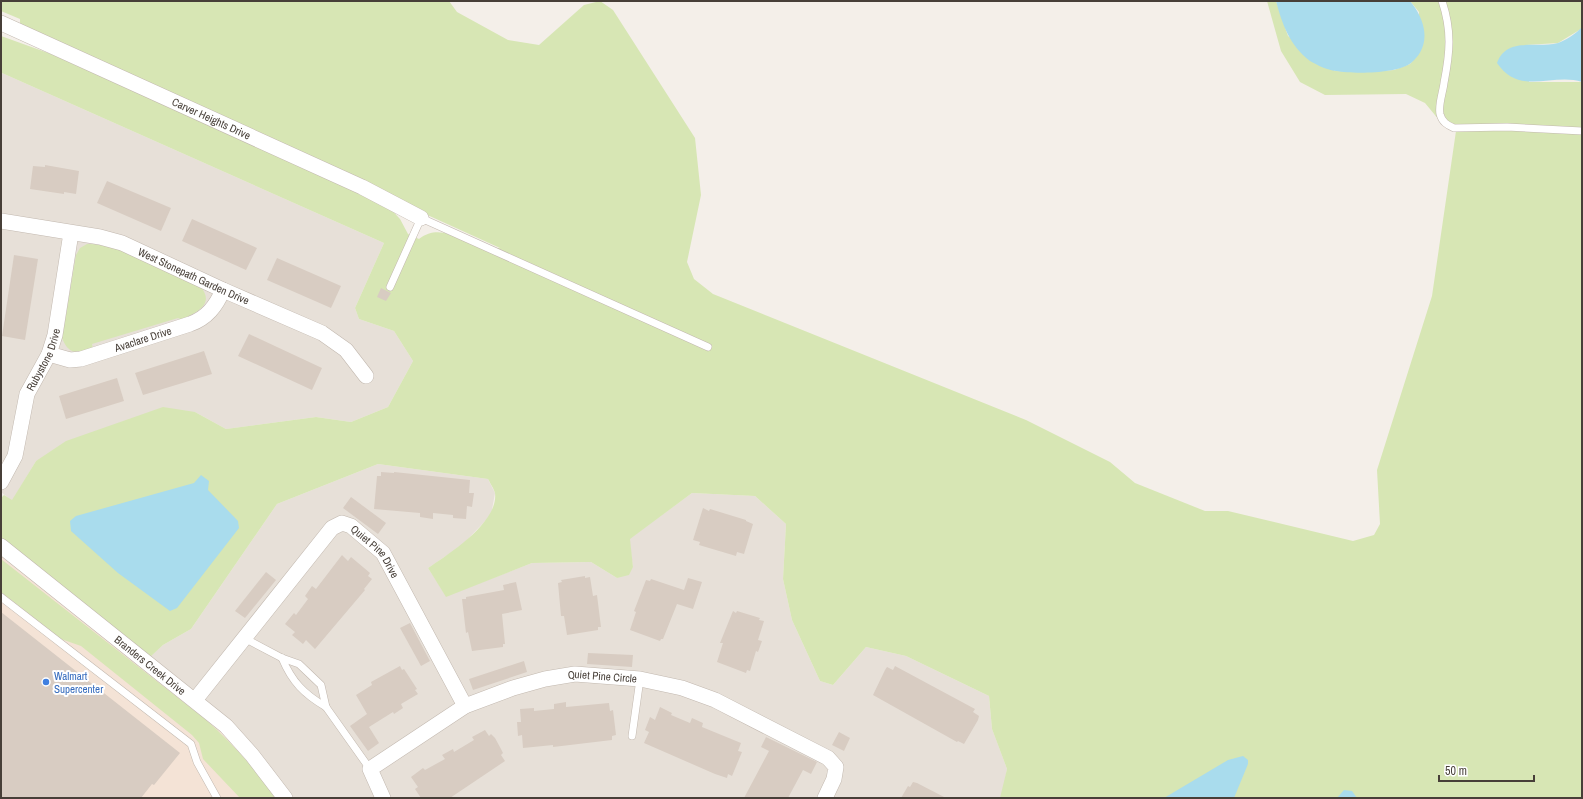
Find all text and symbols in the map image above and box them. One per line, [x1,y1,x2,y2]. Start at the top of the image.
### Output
street label: Carver Heights Drive [170,95,253,142]
street label: West Stonepath Garden Drive [136,244,251,308]
street label: Avaclare Drive [112,323,173,355]
street label: Rubystone Drive [23,328,63,393]
street label: Quiet Pine Drive [348,522,402,580]
street label: Branders Creek Drive [112,633,189,698]
street label: Quiet Pine Circle [567,667,637,686]
place label: Walmart Supercenter [54,669,103,696]
marker: Walmart Supercenter [41,677,51,687]
scale bar [1439,757,1534,783]
text: 50 m [1445,763,1467,779]

